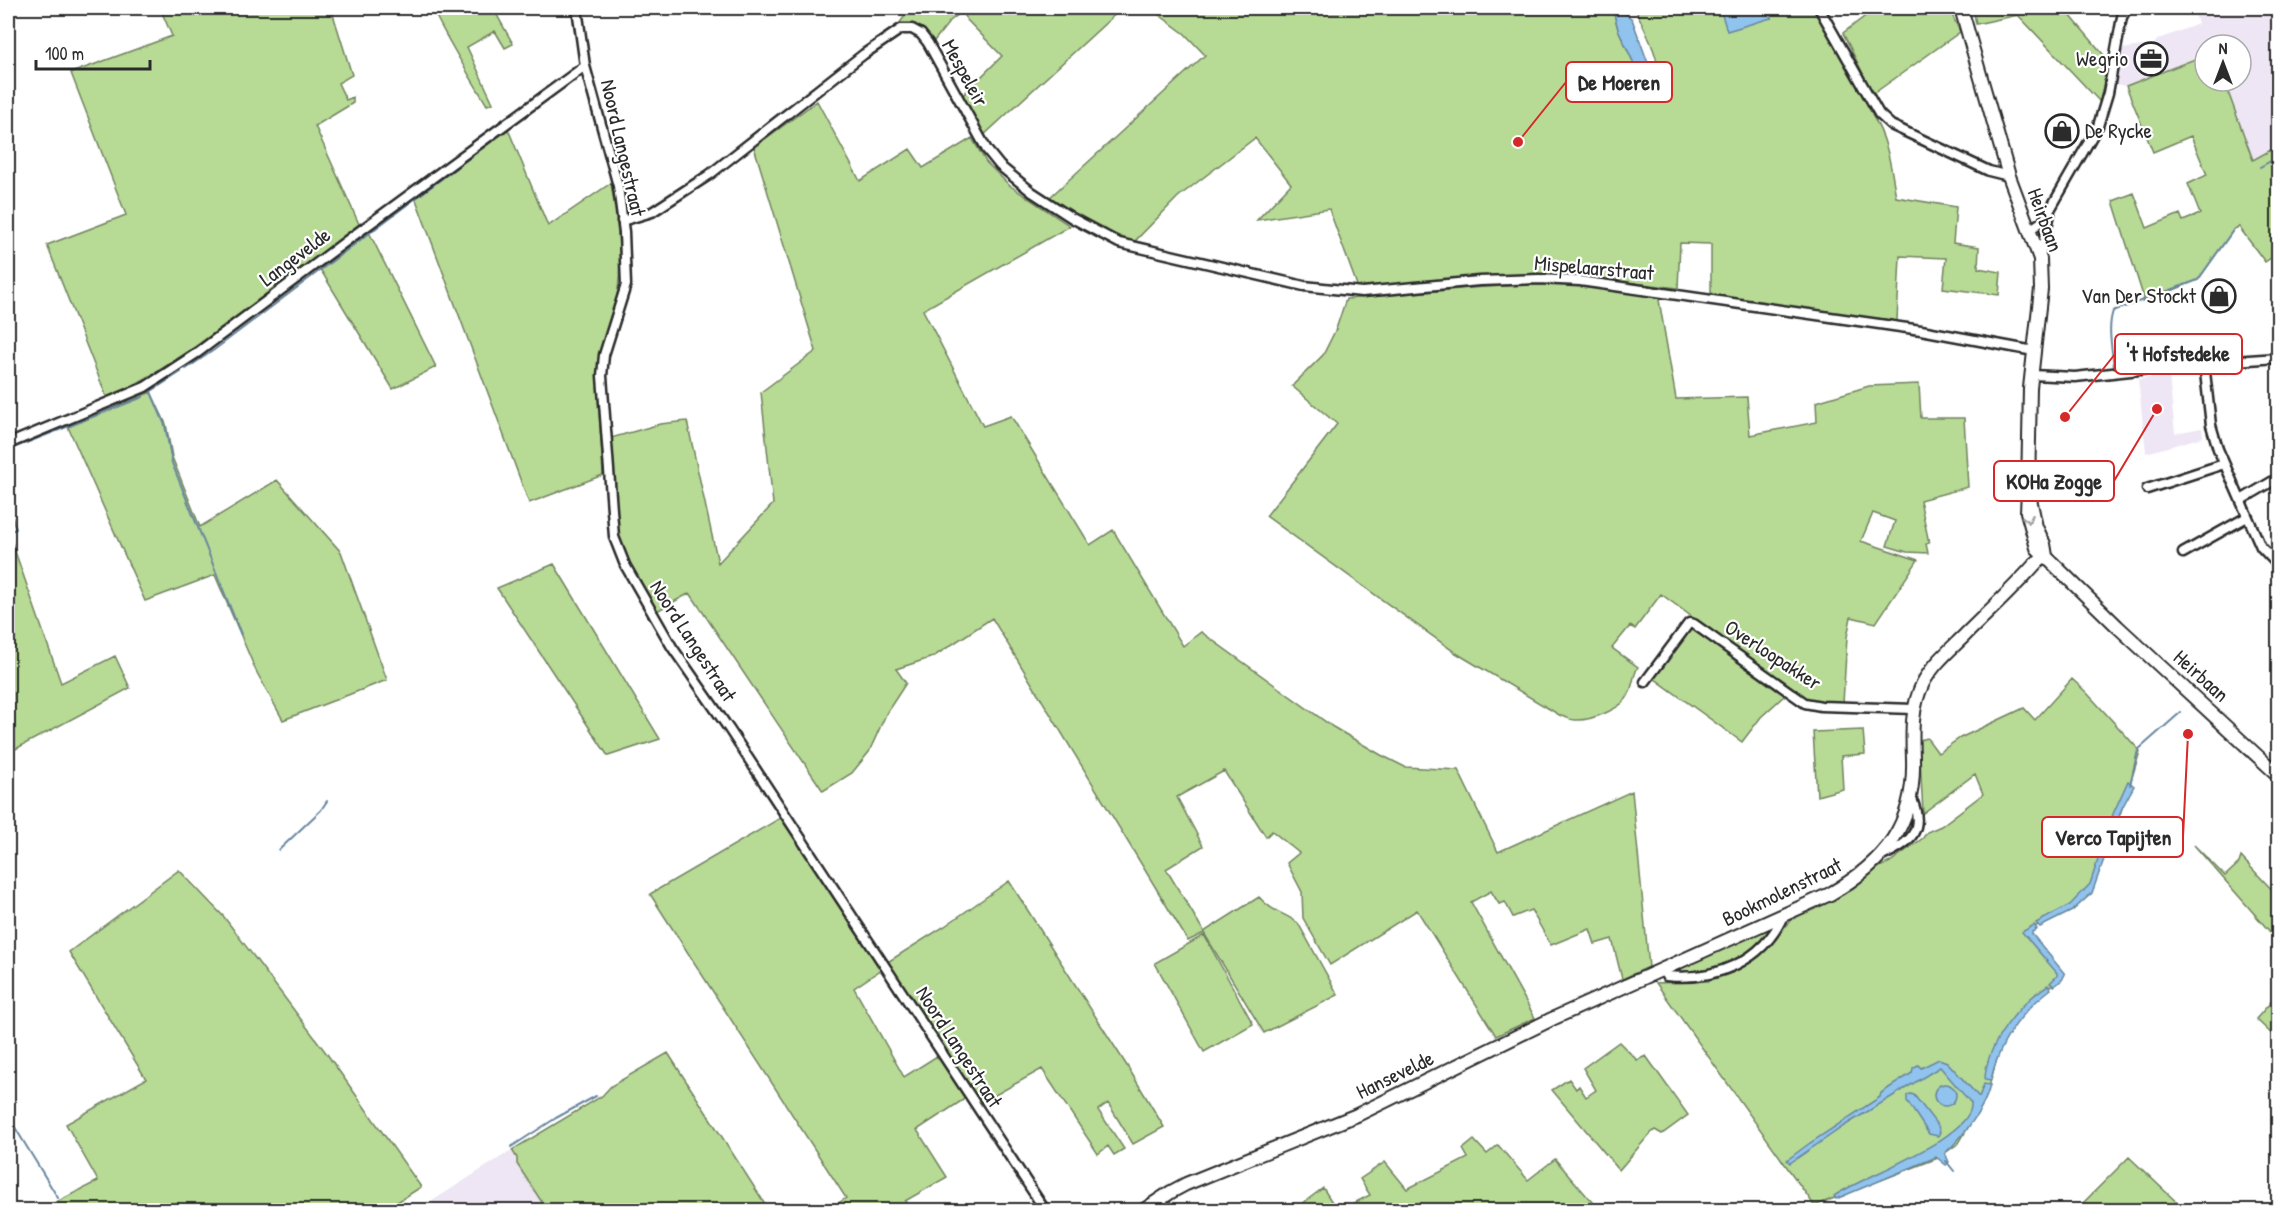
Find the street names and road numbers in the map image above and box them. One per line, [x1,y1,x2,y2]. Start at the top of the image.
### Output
street label: Mespeleir [935,34,996,112]
street label: Noord Langestraat [594,77,653,220]
street label: Heirbaan [2021,184,2070,256]
street label: Langevelde [253,220,336,293]
street label: Mispelaarstraat [1533,248,1656,287]
street label: Noord Langestraat [643,574,744,708]
street label: Overloopakker [1719,612,1827,697]
street label: Heirbaan [2167,643,2235,708]
street label: Bookmolenstraat [1717,850,1847,933]
street label: Noord Langestraat [909,980,1010,1114]
street label: Hansevelde [1351,1043,1438,1106]

